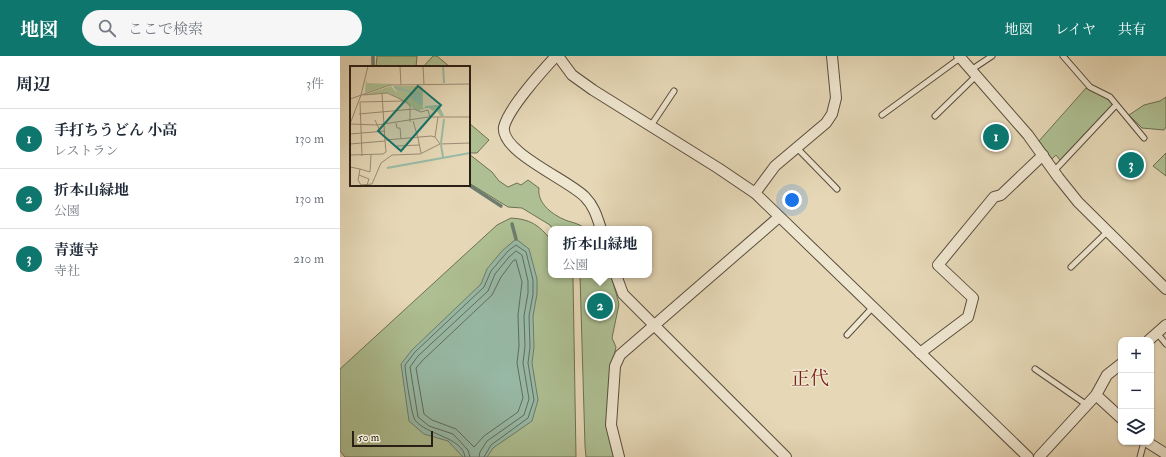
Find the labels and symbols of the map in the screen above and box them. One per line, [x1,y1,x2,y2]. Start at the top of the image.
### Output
inset map [350,66,470,186]
pin: 1 [983,122,1009,152]
pin: 3 [1118,150,1144,180]
your location [782,190,802,210]
pin: 2 [587,291,613,321]
district label: 正代 [791,367,829,391]
scale bar [352,429,433,448]

